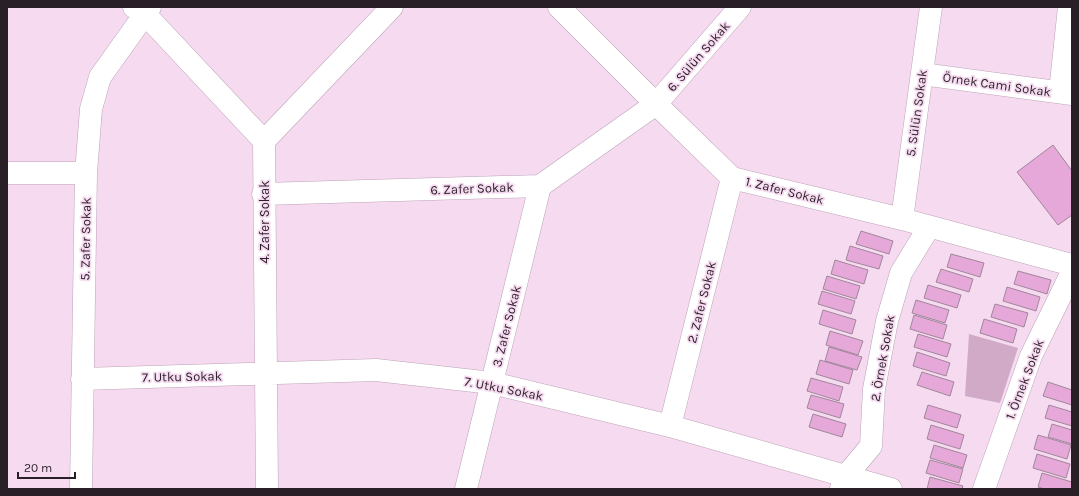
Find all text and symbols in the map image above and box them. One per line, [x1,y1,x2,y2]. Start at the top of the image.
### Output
street label: 6. Sülün Sokak [664,18,733,94]
street label: Örnek Cami Sokak [942,68,1052,100]
street label: 5. Sülün Sokak [903,69,930,158]
street label: 1. Zafer Sokak [744,174,826,207]
street label: 4. Zafer Sokak [257,180,272,264]
street label: 6. Zafer Sokak [430,180,514,197]
street label: 5. Zafer Sokak [77,197,94,281]
street label: 2. Zafer Sokak [684,260,719,344]
street label: 3. Zafer Sokak [489,284,524,369]
street label: 2. Örnek Sokak [867,313,897,403]
street label: 1. Örnek Sokak [1001,337,1047,421]
street label: 7. Utku Sokak [142,368,222,385]
street label: 7. Utku Sokak [463,374,545,403]
scale bar [18,454,75,480]
text: 20 m [24,461,52,475]

